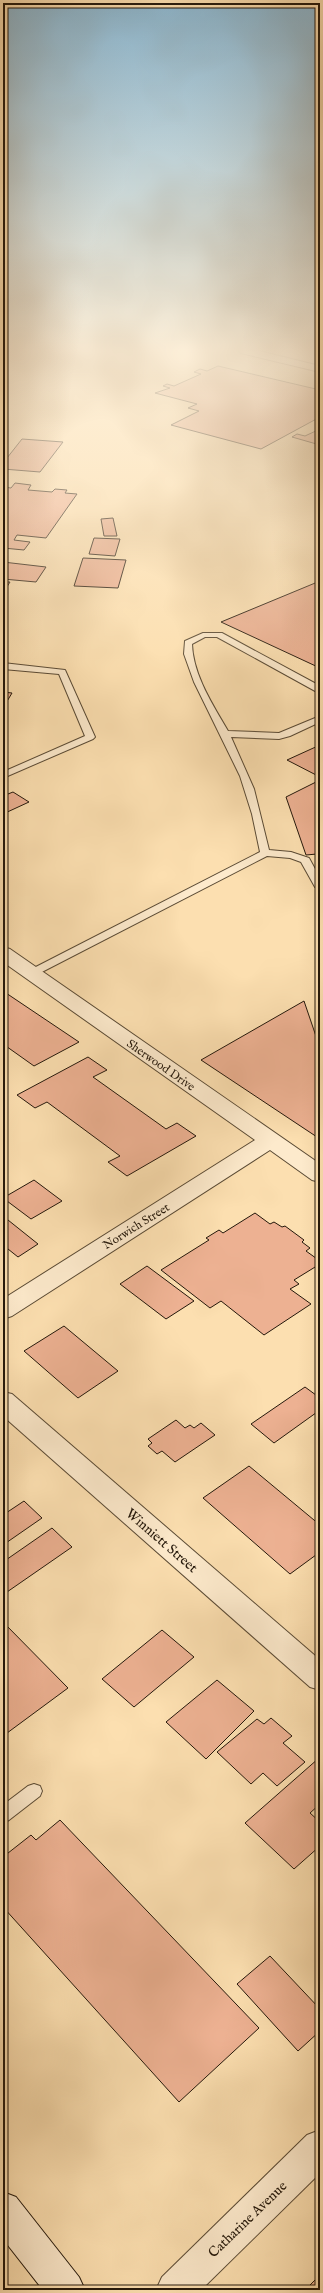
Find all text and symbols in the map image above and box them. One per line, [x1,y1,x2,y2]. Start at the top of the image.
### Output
street label: Sherwood Drive [124,1036,198,1095]
street label: Norwich Street [100,1200,172,1253]
street label: Winniett Street [122,1505,201,1577]
street label: Catharine Avenue [204,2177,291,2262]

